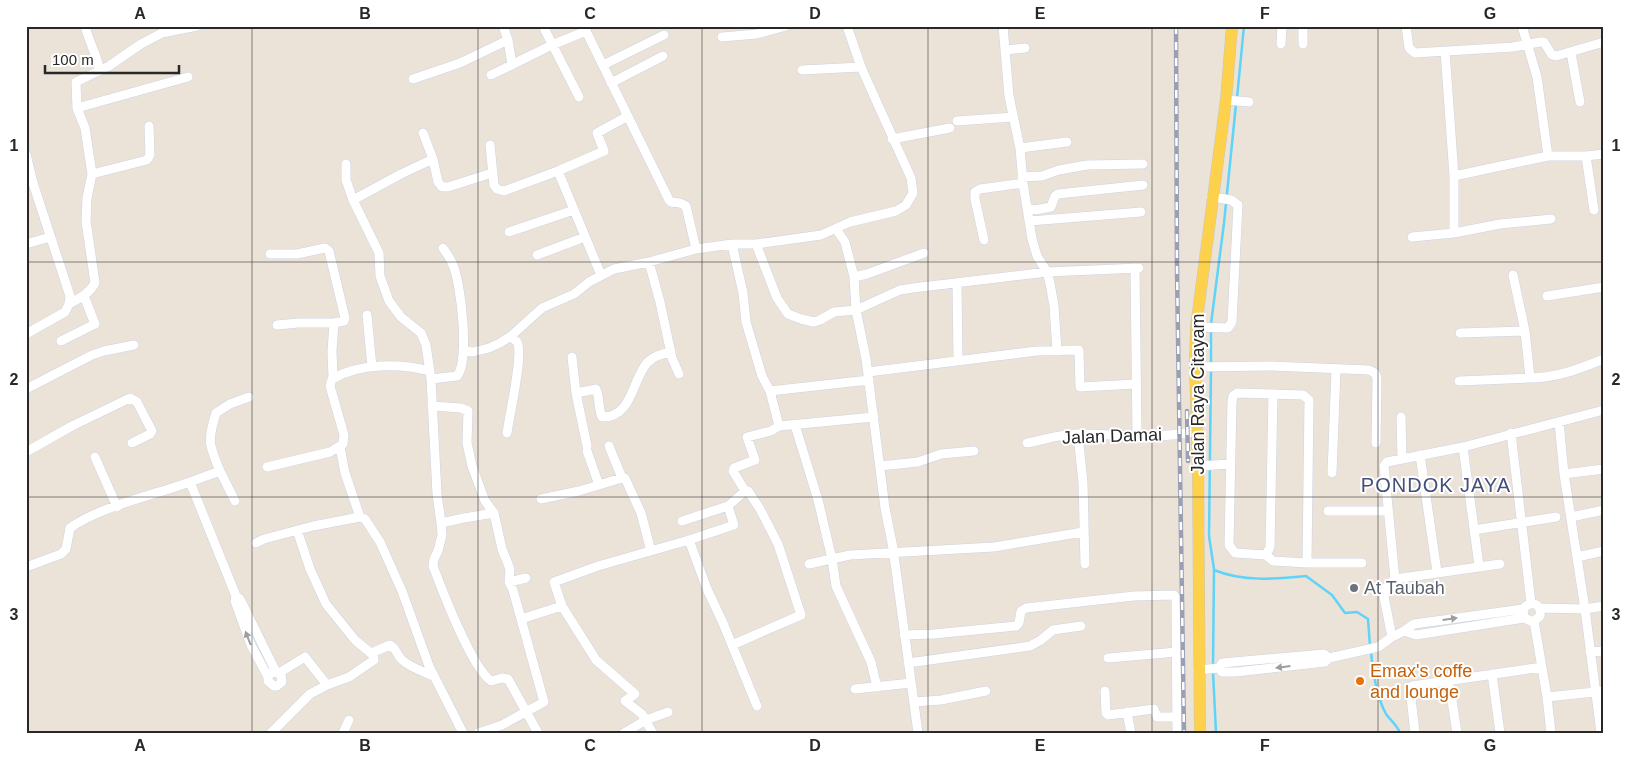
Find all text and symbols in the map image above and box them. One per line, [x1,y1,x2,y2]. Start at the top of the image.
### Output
text: A [134,5,146,22]
text: B [359,5,371,22]
text: C [584,5,596,22]
text: D [809,5,821,22]
text: E [1035,5,1046,22]
text: F [1260,5,1270,22]
text: G [1484,5,1496,22]
scale bar [45,42,179,74]
text: 100 m [52,51,94,68]
text: 1 [10,137,19,154]
text: 1 [1612,137,1621,154]
street label: Jalan Raya Citayam [1188,313,1208,475]
text: 2 [10,371,19,388]
text: 2 [1612,371,1621,388]
street label: Jalan Damai [1062,424,1162,448]
district label: PONDOK JAYA [1361,474,1511,496]
place label: At Taubah [1364,578,1445,598]
marker: At Taubah [1348,582,1360,594]
text: 3 [10,606,19,623]
text: 3 [1612,606,1621,623]
one-way arrow [1442,615,1458,623]
one-way arrow [244,631,252,645]
place label: Emax's coffe and lounge [1370,661,1472,702]
one-way arrow [1275,663,1291,671]
marker: Emax's coffe and lounge [1354,675,1366,687]
text: A [134,737,146,754]
text: B [359,737,371,754]
text: C [584,737,596,754]
text: D [809,737,821,754]
text: E [1035,737,1046,754]
text: F [1260,737,1270,754]
text: G [1484,737,1496,754]

